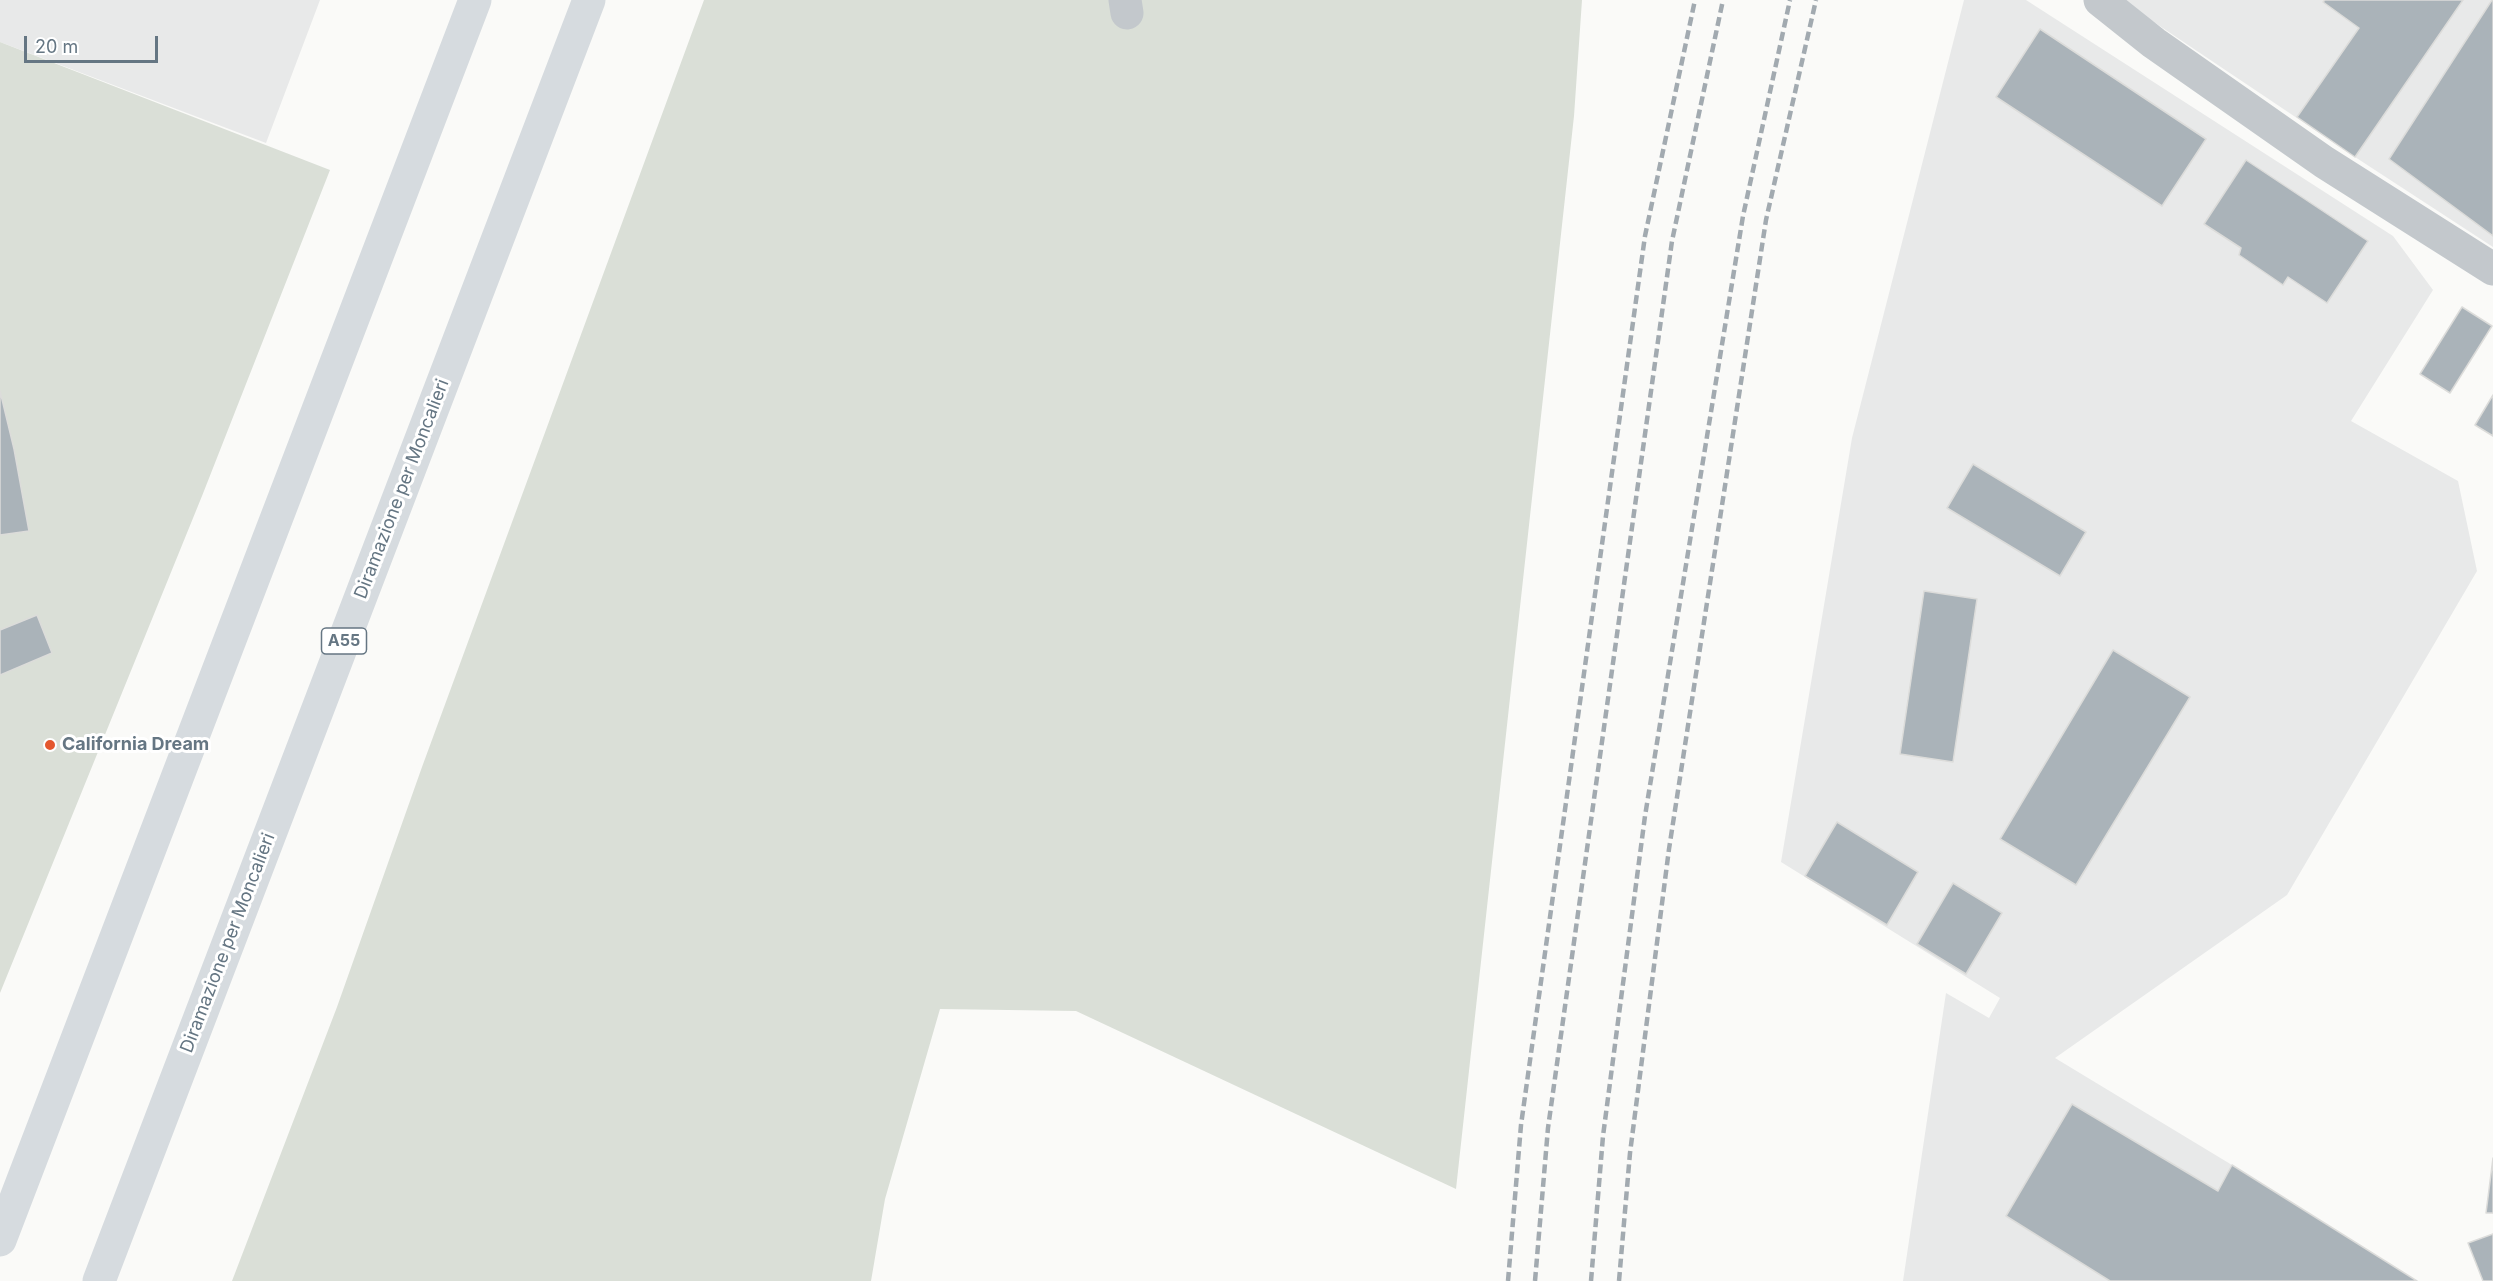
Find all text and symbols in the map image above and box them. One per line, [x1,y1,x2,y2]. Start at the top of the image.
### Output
scale bar [27,24,160,62]
text: 20 m [35,36,78,57]
street label: Diramazione per Moncalieri [350,376,454,602]
road number: A55 [322,628,366,654]
place label: California Dream [62,734,209,756]
marker: California Dream [43,738,57,752]
street label: Diramazione per Moncalieri [176,830,280,1056]

